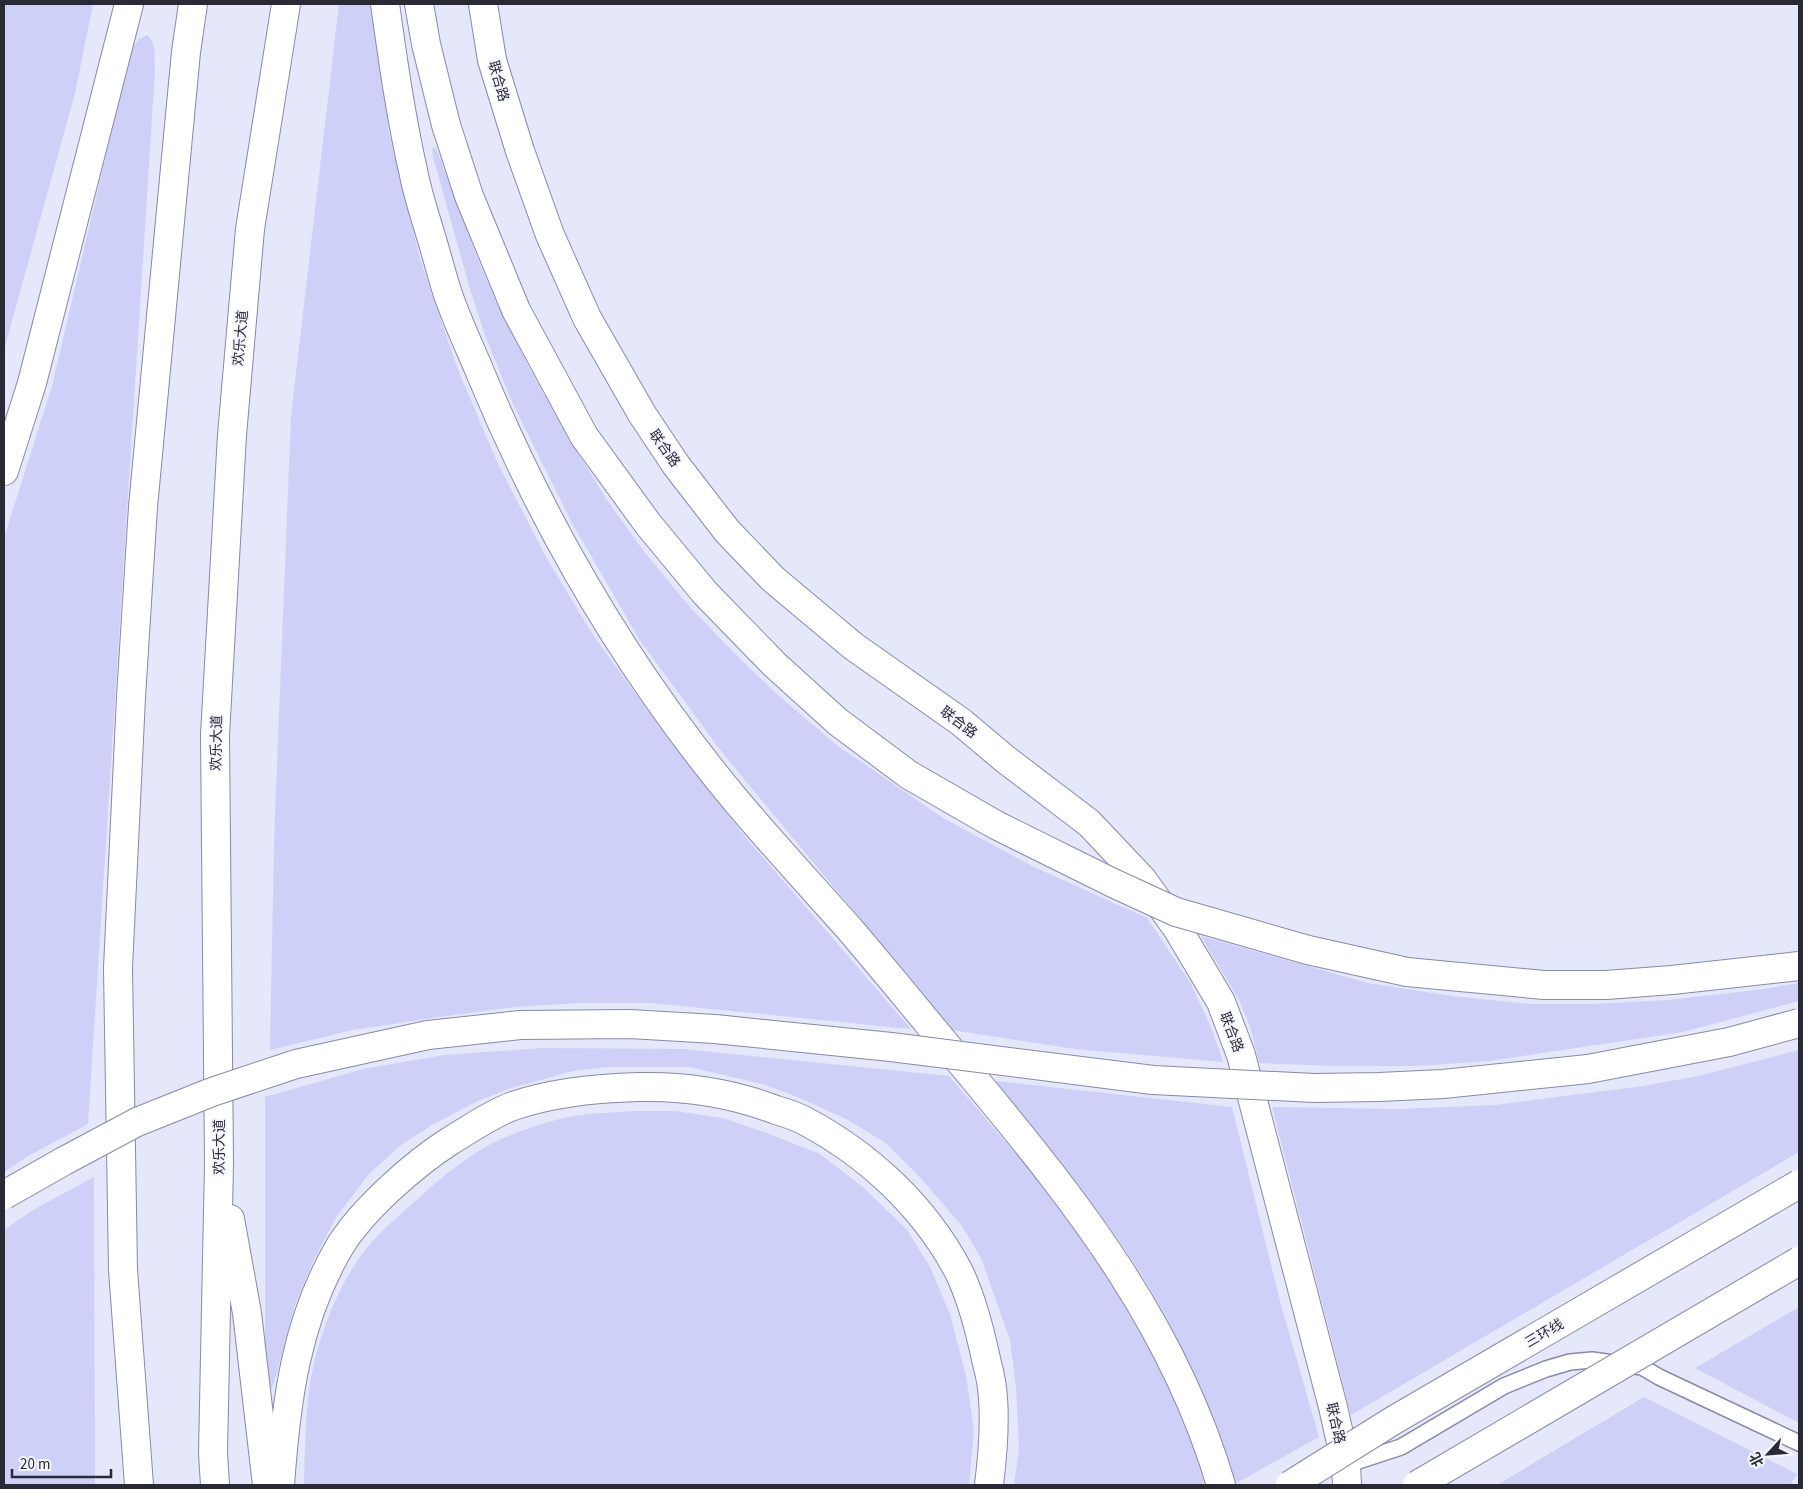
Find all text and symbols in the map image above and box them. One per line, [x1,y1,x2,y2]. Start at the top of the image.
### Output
street label: 联合路 [483,58,513,104]
street label: 欢乐大道 [229,309,253,367]
street label: 联合路 [644,426,684,472]
street label: 联合路 [936,702,981,743]
street label: 欢乐大道 [207,715,227,771]
street label: 联合路 [1214,1009,1248,1056]
street label: 欢乐大道 [210,1119,230,1175]
street label: 三环线 [1521,1315,1568,1353]
street label: 联合路 [1321,1401,1349,1446]
north arrow [1743,1429,1793,1479]
scale bar [12,1446,111,1478]
text: 北 [1745,1449,1769,1470]
text: 20 m [20,1454,50,1475]

